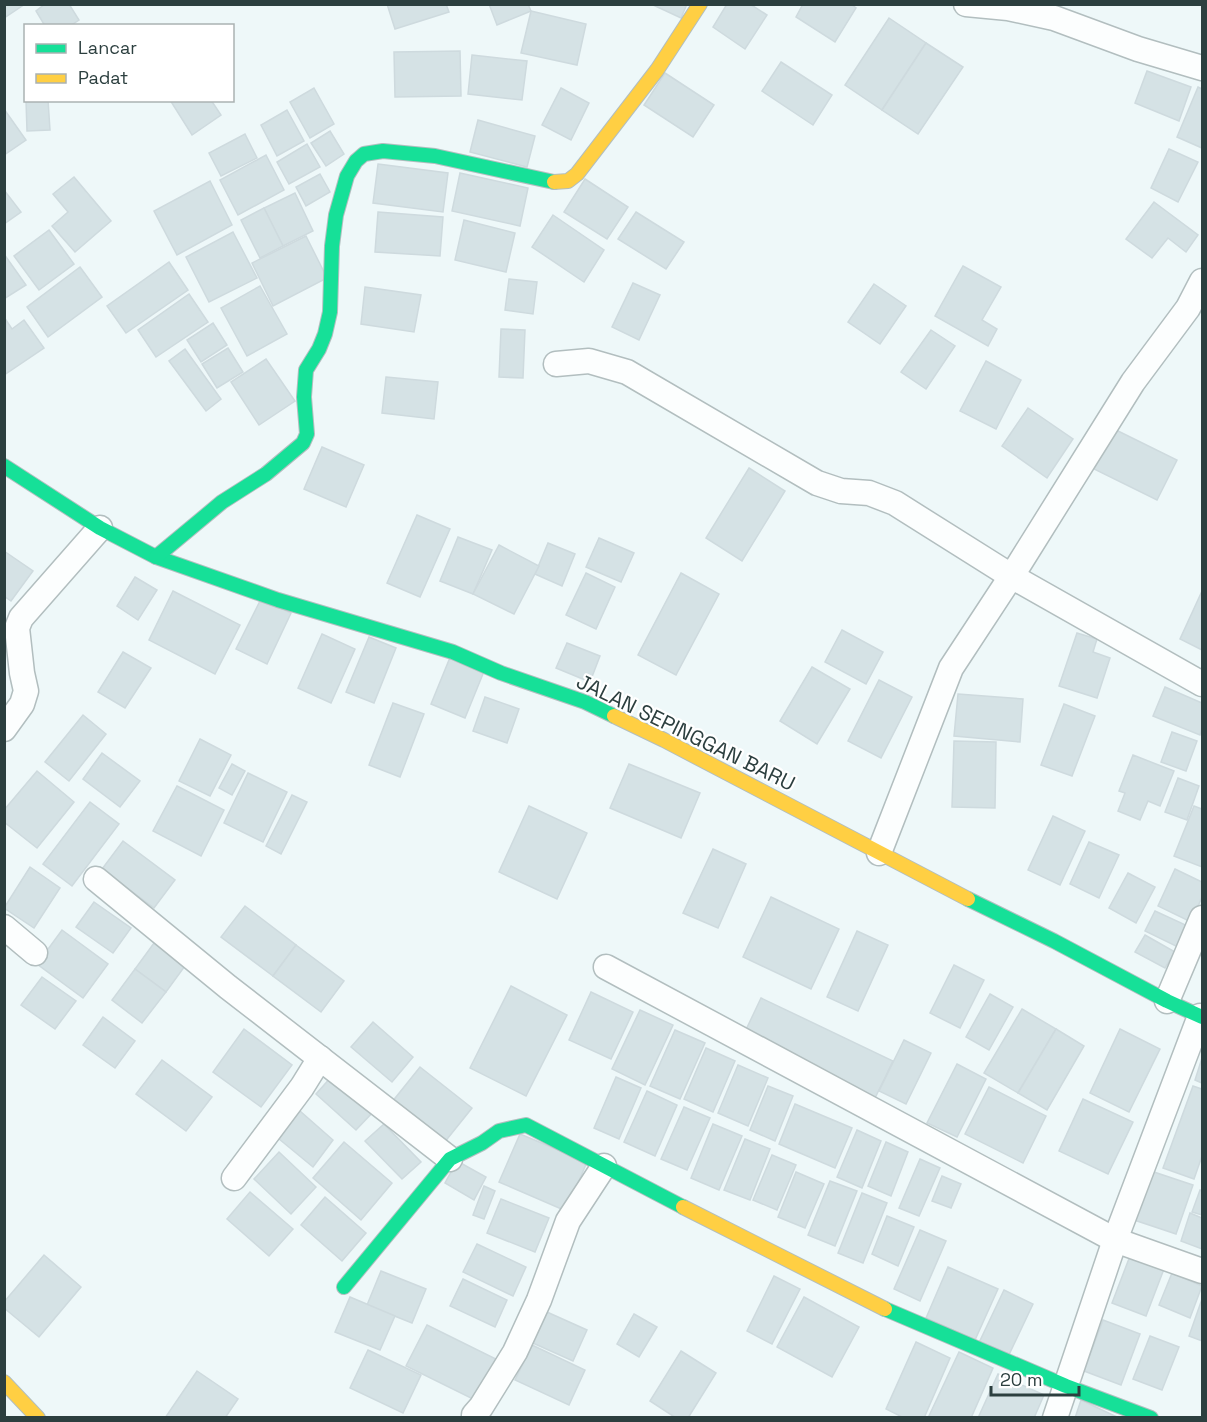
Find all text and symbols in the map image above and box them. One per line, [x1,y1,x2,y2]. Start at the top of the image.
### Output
legend [24,24,234,102]
text: Lancar [78,36,137,59]
text: Padat [78,66,128,89]
street label: JALAN SEPINGGAN BARU [572,667,800,797]
scale bar [991,1359,1080,1397]
text: 20 m [1000,1368,1043,1391]

